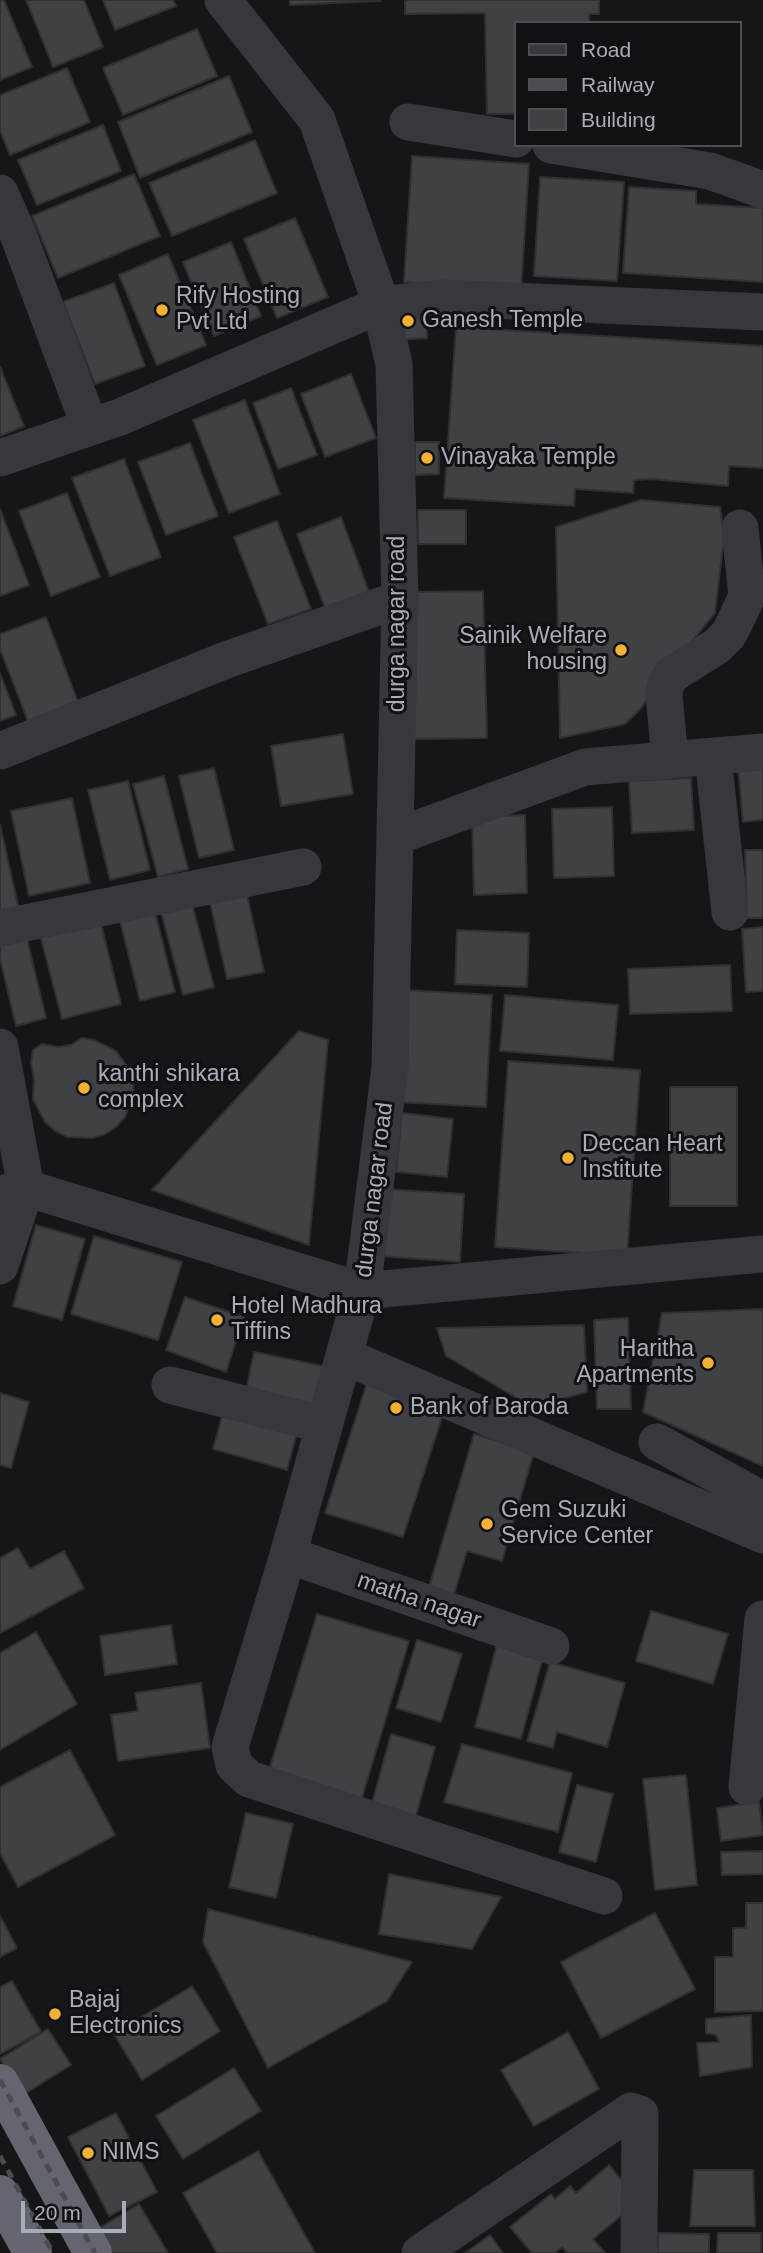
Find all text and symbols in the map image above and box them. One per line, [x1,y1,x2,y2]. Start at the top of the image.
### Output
legend [514,21,742,147]
text: Road [581,38,631,61]
text: Railway [581,73,655,96]
text: Building [581,108,656,131]
place label: Rify Hosting Pvt Ltd [176,283,300,337]
marker: Rify Hosting Pvt Ltd [154,302,170,318]
place label: Ganesh Temple [422,307,583,335]
marker: Ganesh Temple [400,313,416,329]
place label: Vinayaka Temple [441,444,616,472]
marker: Vinayaka Temple [419,450,435,466]
street label: durga nagar road [384,536,412,712]
place label: Sainik Welfare housing [459,623,607,677]
marker: Sainik Welfare housing [613,642,629,658]
place label: kanthi shikara complex [98,1061,240,1115]
marker: kanthi shikara complex [76,1080,92,1096]
street label: durga nagar road [351,1101,399,1279]
place label: Deccan Heart Institute [582,1131,723,1185]
marker: Deccan Heart Institute [560,1150,576,1166]
place label: Hotel Madhura Tiffins [231,1293,382,1347]
marker: Hotel Madhura Tiffins [209,1312,225,1328]
place label: Haritha Apartments [576,1336,694,1390]
marker: Haritha Apartments [700,1355,716,1371]
place label: Bank of Baroda [410,1394,569,1422]
marker: Bank of Baroda [388,1400,404,1416]
place label: Gem Suzuki Service Center [501,1497,653,1551]
marker: Gem Suzuki Service Center [479,1516,495,1532]
street label: matha nagar [353,1567,485,1635]
place label: Bajaj Electronics [69,1987,181,2041]
marker: Bajaj Electronics [47,2006,63,2022]
place label: NIMS [102,2139,160,2167]
marker: NIMS [80,2145,96,2161]
scale bar [24,2186,130,2230]
text: 20 m [34,2201,81,2224]

